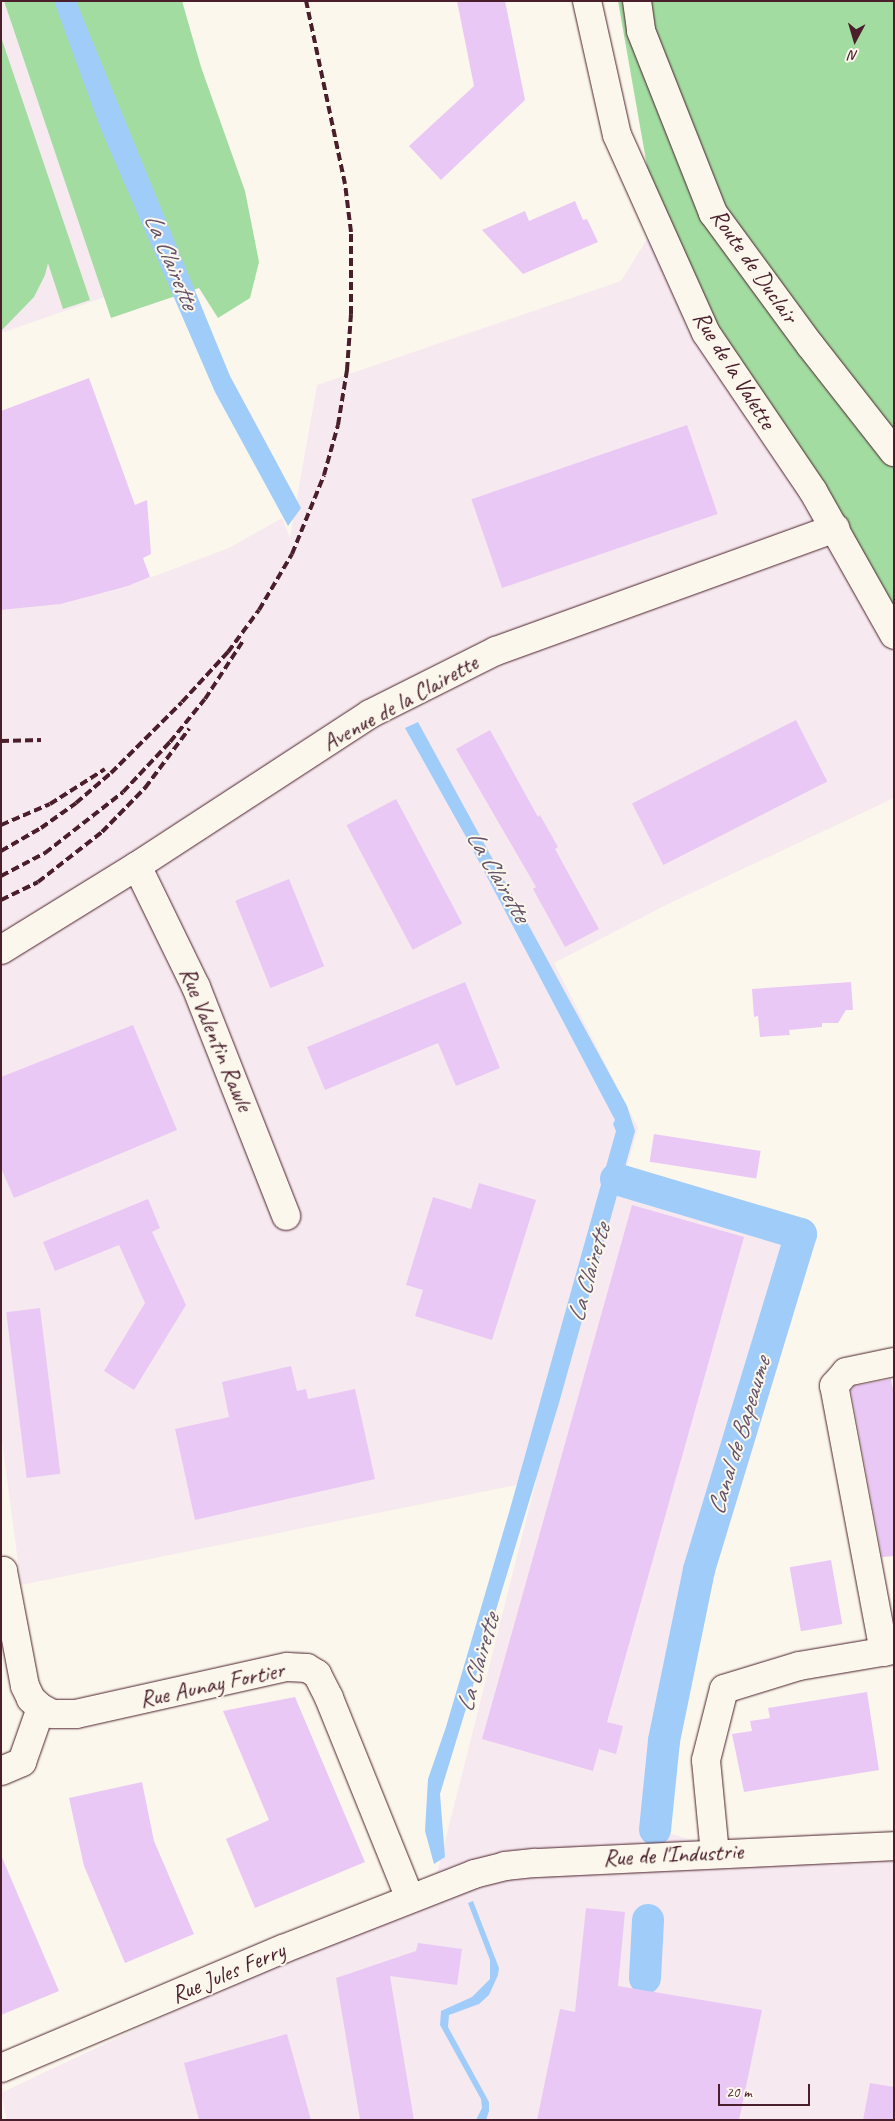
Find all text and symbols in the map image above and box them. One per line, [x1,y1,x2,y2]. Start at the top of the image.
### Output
north arrow [830,15,880,65]
text: N [848,47,859,64]
street label: Route de Duclair [704,203,804,329]
water label: La Clairette [137,209,205,313]
street label: Rue de la Valette [686,305,782,435]
street label: Avenue de la Clairette [317,648,483,758]
water label: La Clairette [460,825,536,927]
street label: Rue Valentin Rawle [173,962,259,1116]
water label: La Clairette [561,1220,617,1326]
water label: Canal de Bapeaume [701,1354,777,1518]
water label: La Clairette [450,1610,506,1716]
street label: Rue Aunay Fortier [138,1656,286,1714]
street label: Rue de l'Industrie [602,1837,744,1873]
street label: Rue Jules Ferry [167,1936,289,2010]
scale bar [720,2074,812,2106]
text: 20 m [726,2083,752,2102]

